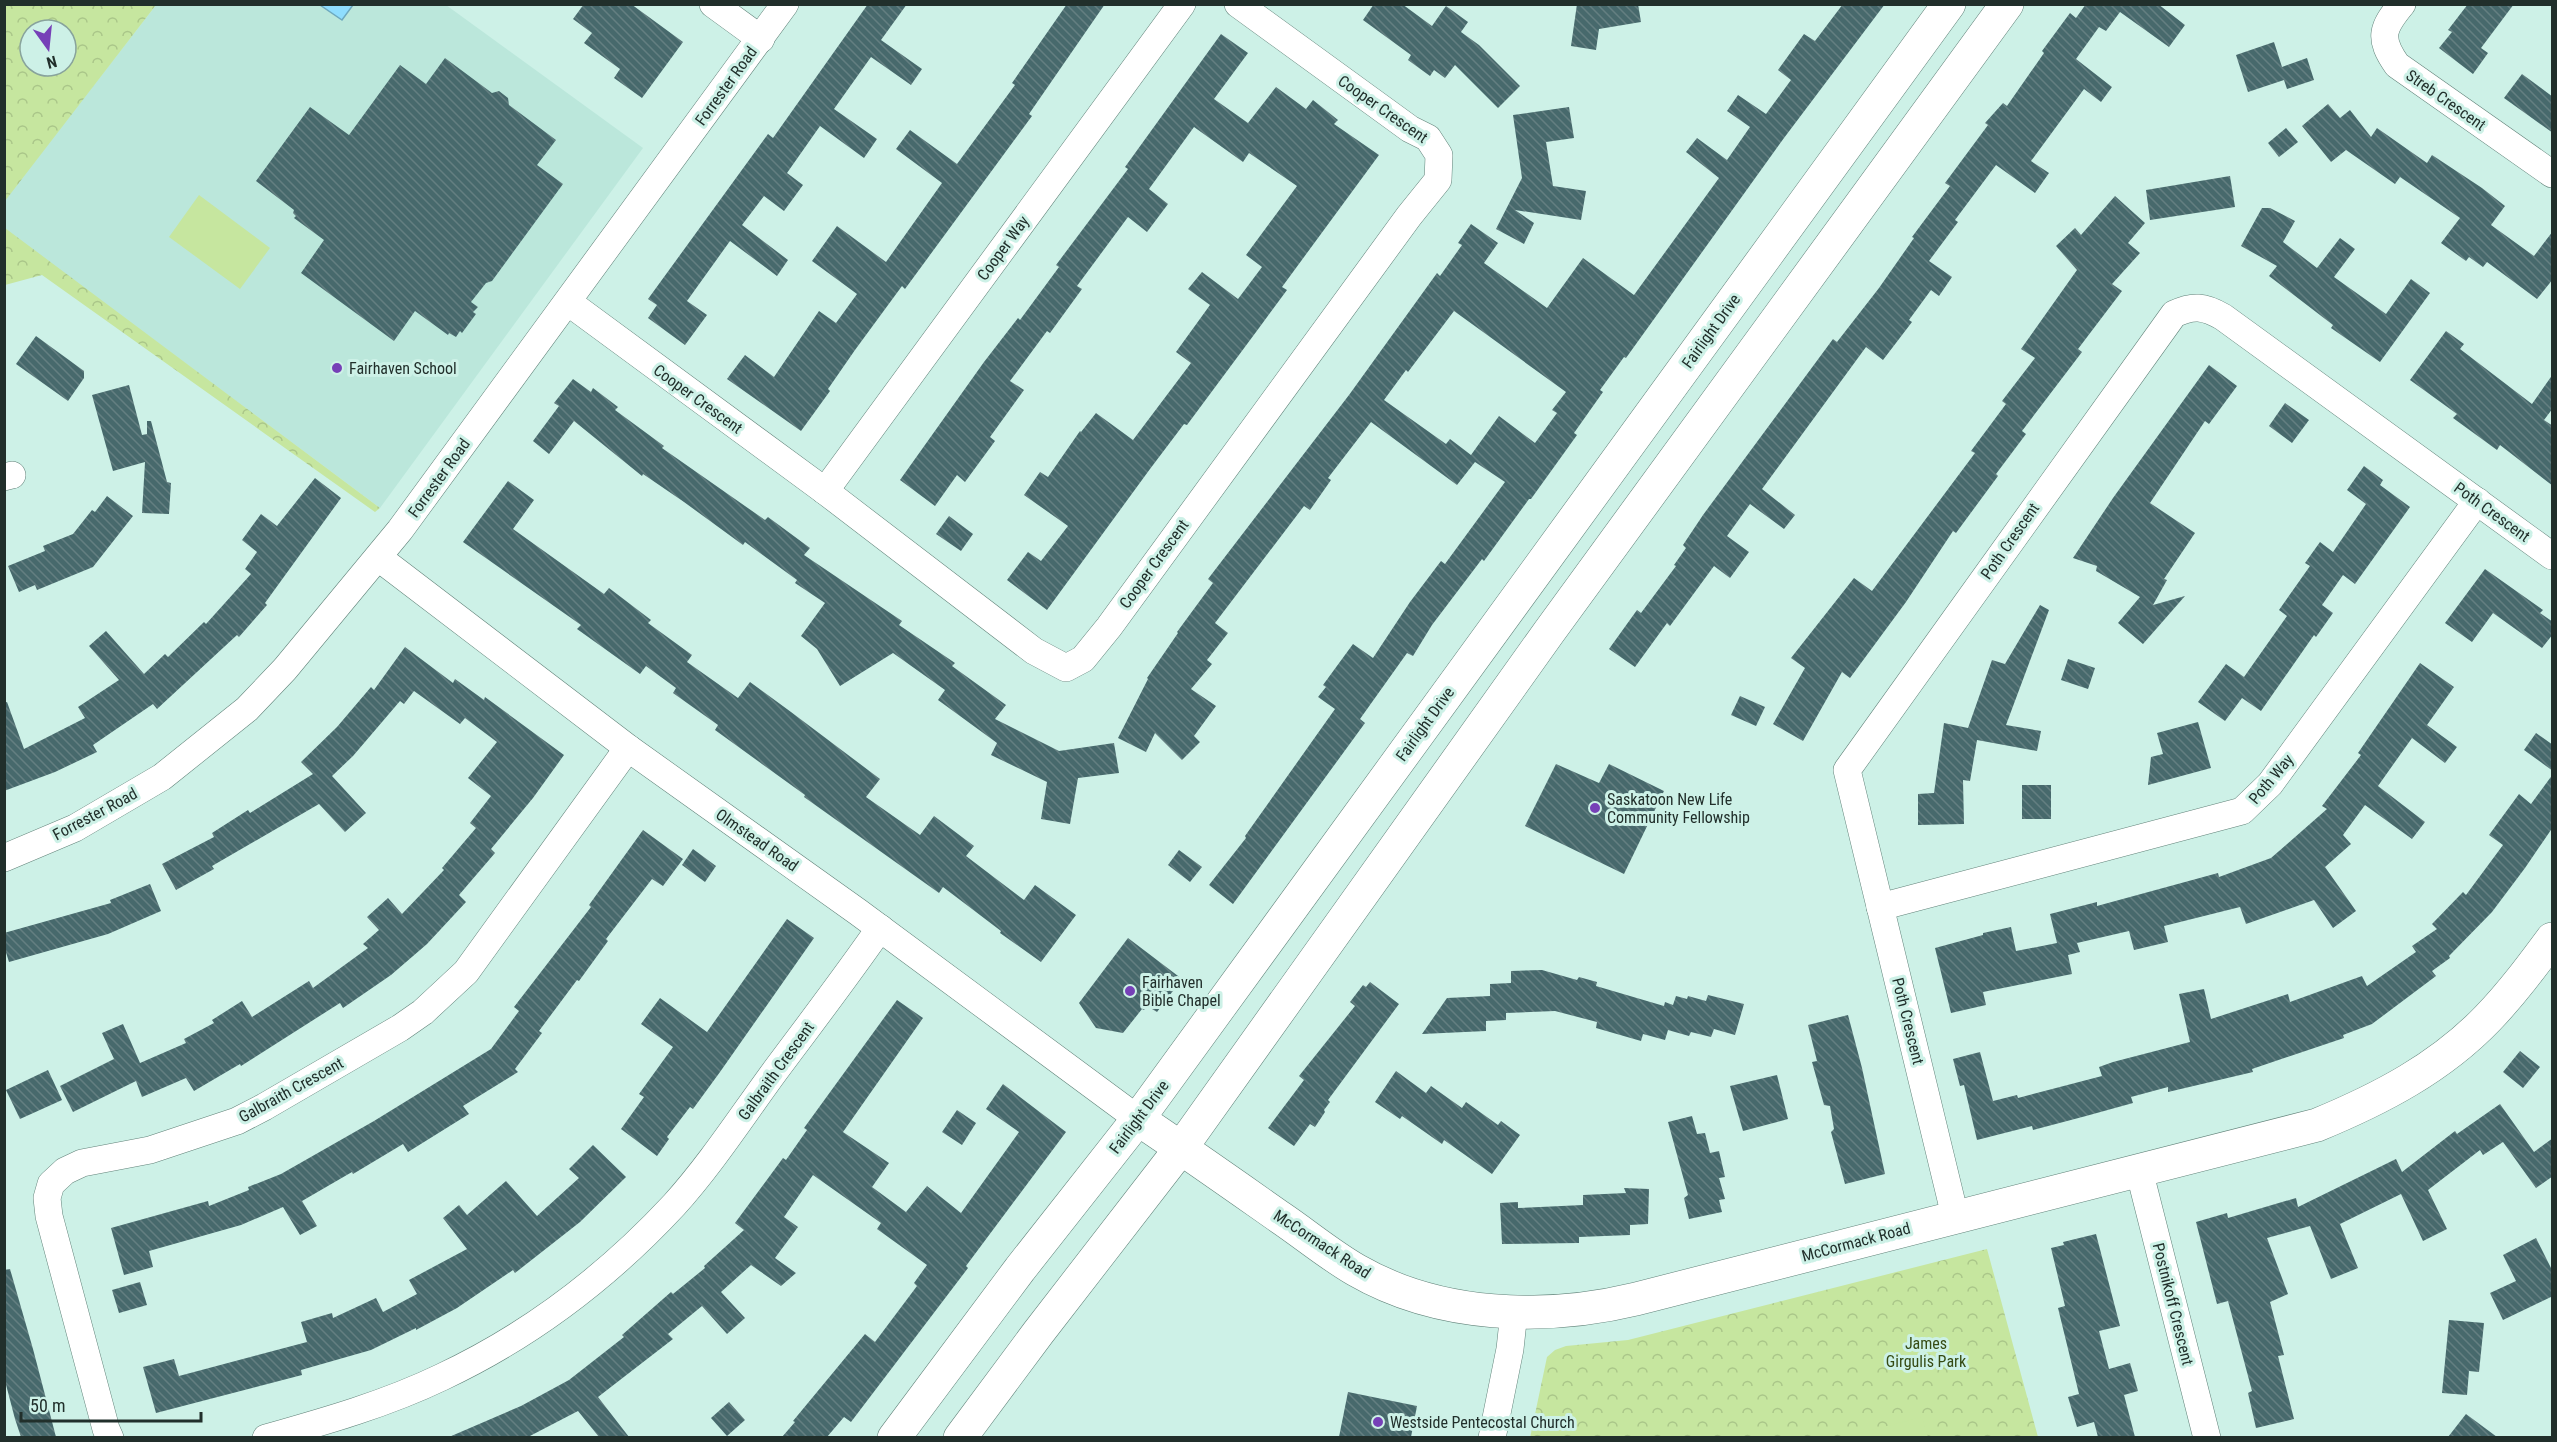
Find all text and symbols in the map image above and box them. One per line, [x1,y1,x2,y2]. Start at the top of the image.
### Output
north arrow [18,18,78,78]
street label: Forrester Road [691,43,761,129]
text: N [45,52,59,72]
street label: Streb Crescent [2403,66,2490,135]
street label: Cooper Crescent [1335,71,1432,147]
street label: Cooper Way [973,212,1033,284]
street label: Fairlight Drive [1678,290,1744,372]
place label: Fairhaven School [349,359,457,378]
street label: Cooper Crescent [650,360,746,438]
marker: Fairhaven School [330,361,344,375]
street label: Forrester Road [404,435,474,521]
street label: Poth Crescent [2450,478,2534,546]
street label: Poth Crescent [1977,499,2043,583]
street label: Cooper Crescent [1115,516,1193,612]
street label: Fairlight Drive [1392,683,1458,765]
street label: Poth Way [2245,750,2297,808]
street label: Forrester Road [50,784,140,844]
place label: Saskatoon New Life Community Fellowship [1607,790,1750,827]
marker: Saskatoon New Life Community Fellowship [1588,801,1602,815]
street label: Olmstead Road [712,805,802,875]
place label: Fairhaven Bible Chapel [1142,973,1221,1010]
street label: Poth Crescent [1888,976,1928,1067]
marker: Fairhaven Bible Chapel [1123,984,1137,998]
street label: Galbraith Crescent [734,1018,818,1124]
street label: Galbraith Crescent [235,1053,347,1127]
street label: Fairlight Drive [1105,1077,1173,1157]
street label: McCormack Road [1270,1206,1374,1282]
street label: McCormack Road [1800,1218,1912,1266]
street label: Postnikoff Crescent [2149,1241,2197,1367]
park label: James Girgulis Park [1886,1334,1967,1371]
scale bar [21,1385,201,1423]
text: 50 m [30,1395,65,1416]
place label: Westside Pentecostal Church [1390,1413,1575,1432]
marker: Westside Pentecostal Church [1371,1415,1385,1429]

